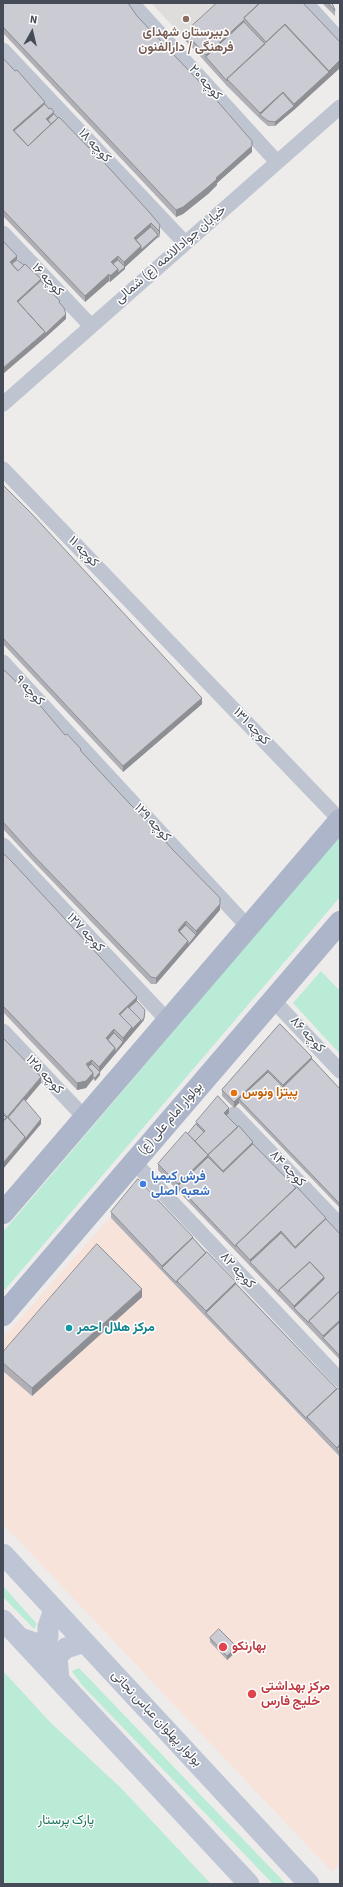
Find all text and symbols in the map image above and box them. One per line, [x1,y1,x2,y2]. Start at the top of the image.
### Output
north arrow [12,12,52,52]
text: N [29,12,38,28]
marker: دبیرستان شهدای فرهنگی / دارالفنون [181,14,191,24]
place label: دبیرستان شهدای فرهنگی / دارالفنون [138,25,234,56]
street label: کوچه ۲۰ [185,62,225,104]
street label: کوچه ۱۸ [74,126,114,166]
street label: خیابان جوادالائمه (ع) شمالی [112,202,230,308]
street label: کوچه ۱۶ [28,260,66,300]
street label: کوچه ۱۱ [65,533,101,571]
street label: کوچه ۹ [11,673,47,709]
street label: کوچه ۱۳۱ [230,705,272,749]
street label: کوچه ۱۲۹ [130,801,174,845]
street label: کوچه ۱۲۷ [63,910,107,956]
street label: کوچه ۸۶ [286,1014,328,1056]
street label: کوچه ۱۲۵ [22,1052,66,1098]
street label: بولوار امام علی (ع) [135,1080,207,1158]
place label: پیتزا ونوس [242,1085,298,1101]
marker: پیتزا ونوس [229,1088,239,1098]
street label: کوچه ۸۴ [266,1148,308,1190]
place label: فرش کیمیا شعبه اصلی [151,1169,210,1200]
marker: فرش کیمیا شعبه اصلی [138,1179,148,1189]
street label: کوچه ۸۲ [216,1250,258,1292]
place label: مرکز هلال احمر [77,1320,155,1336]
marker: مرکز هلال احمر [64,1323,74,1333]
place label: بهارنکو [232,1639,266,1655]
marker: بهارنکو [217,1641,229,1653]
street label: بولوار پهلوان عباس نجاتی [107,1668,205,1770]
place label: مرکز بهداشتی خلیج فارس [261,1679,330,1710]
marker: مرکز بهداشتی خلیج فارس [246,1688,258,1700]
park label: پارک پرستار [38,1813,94,1829]

